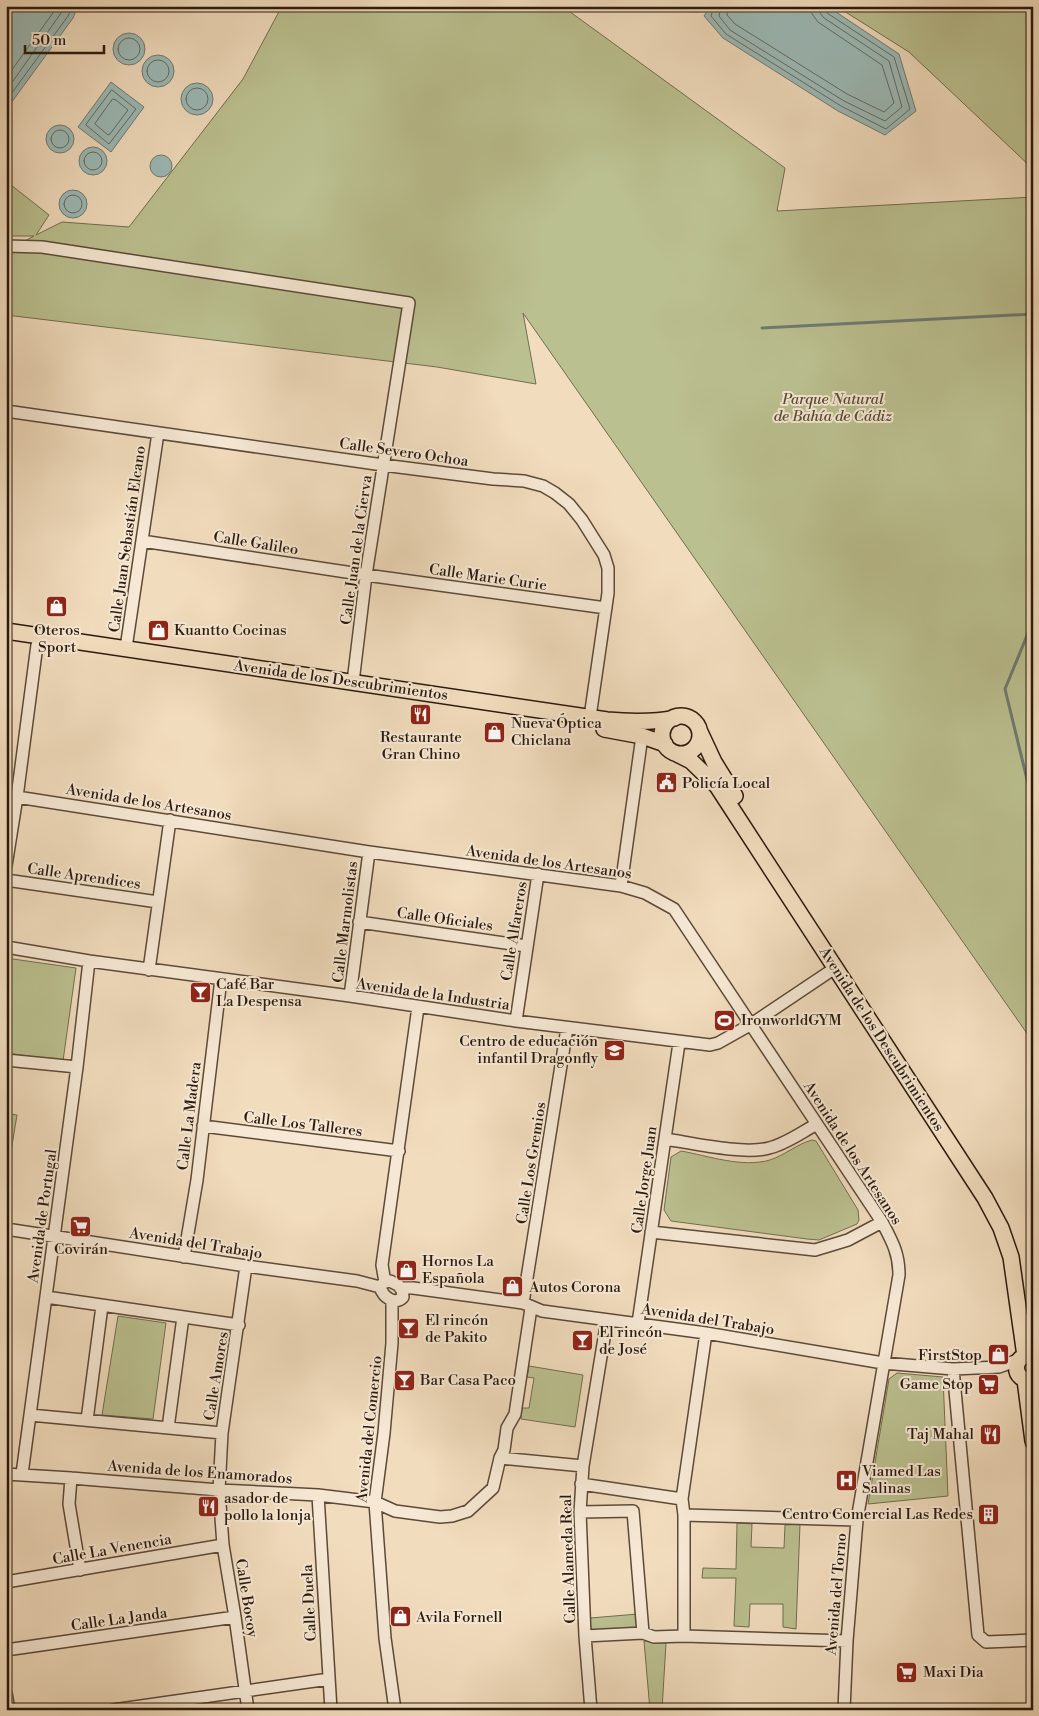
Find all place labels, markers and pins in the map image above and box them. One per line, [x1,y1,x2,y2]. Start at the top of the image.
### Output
shop icon: Oteros Sport [45,595,69,619]
shop icon: Kuantto Cocinas [146,618,170,642]
place label: Oteros Sport [34,621,80,657]
place label: Kuantto Cocinas [174,621,287,640]
restaurant icon: Restaurante Gran Chino [409,702,433,726]
place label: Nueva Óptica Chiclana [511,713,602,750]
shop icon: Nueva Óptica Chiclana [483,720,507,744]
place label: Restaurante Gran Chino [380,728,462,764]
public building icon: Policía Local [654,771,678,795]
place label: Policía Local [682,774,771,793]
place label: Café Bar La Despensa [216,975,302,1011]
bar icon: Café Bar La Despensa [188,981,212,1005]
sports icon: IronworldGYM [713,1008,737,1032]
place label: IronworldGYM [741,1011,842,1030]
place label: Centro de educación infantil Dragonfly [459,1032,599,1068]
school or university icon: Centro de educación infantil Dragonfly [602,1038,626,1062]
supermarket icon: Covirán [69,1214,93,1238]
place label: Covirán [54,1240,108,1259]
place label: Hornos La Española [422,1252,494,1288]
shop icon: Hornos La Española [394,1258,418,1282]
shop icon: Autos Corona [501,1275,525,1299]
place label: Autos Corona [528,1278,621,1297]
place label: El rincón de Pakito [425,1311,489,1347]
bar icon: El rincón de Pakito [397,1317,421,1341]
place label: El rincón de José [599,1323,663,1359]
bar icon: El rincón de José [571,1329,595,1353]
shop icon: FirstStop [986,1343,1010,1367]
place label: FirstStop [918,1346,982,1365]
bar icon: Bar Casa Paco [392,1368,416,1392]
place label: Bar Casa Paco [419,1371,516,1390]
supermarket icon: Game Stop [977,1372,1001,1396]
place label: Game Stop [900,1375,973,1394]
restaurant icon: Taj Mahal [978,1422,1002,1446]
place label: Taj Mahal [907,1425,975,1444]
place label: Viamed Las Salinas [861,1462,941,1498]
hospital icon: Viamed Las Salinas [834,1468,858,1492]
place label: asador de pollo la lonja [224,1489,311,1525]
restaurant icon: asador de pollo la lonja [196,1495,220,1519]
building icon: Centro Comercial Las Redes [977,1502,1001,1526]
place label: Centro Comercial Las Redes [782,1505,973,1524]
shop icon: Avila Fornell [388,1605,412,1629]
place label: Avila Fornell [415,1608,503,1627]
supermarket icon: Maxi Dia [895,1660,919,1684]
place label: Maxi Dia [923,1663,984,1682]

